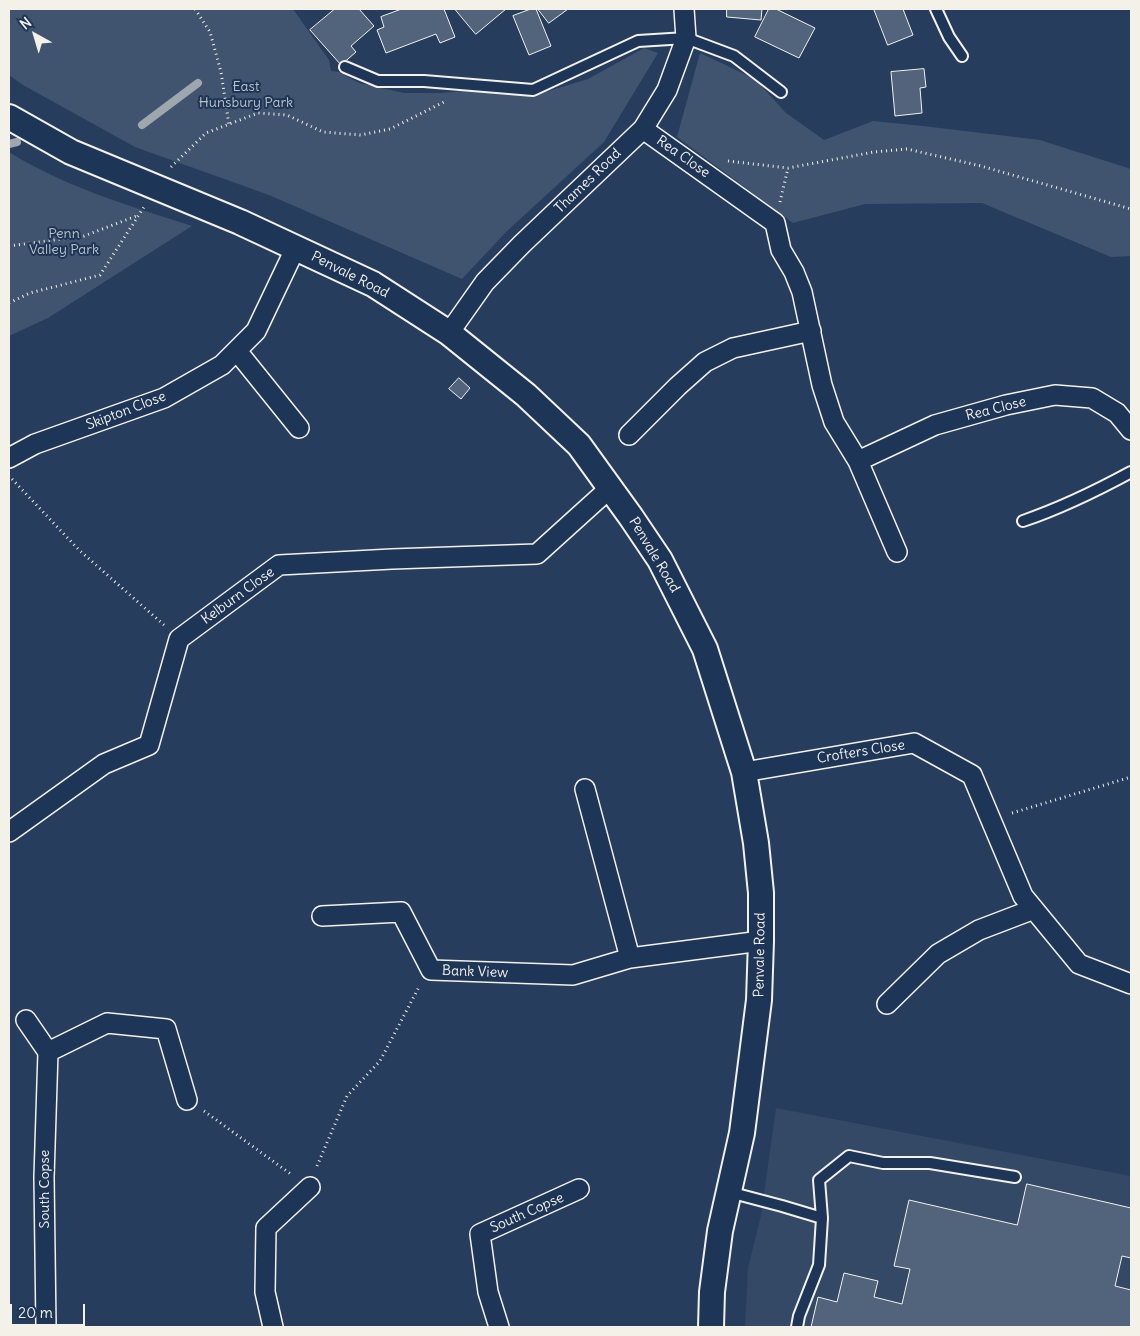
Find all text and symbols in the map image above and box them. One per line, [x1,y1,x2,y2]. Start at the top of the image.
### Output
north arrow [10,10,60,60]
text: N [16,13,35,33]
park label: East Hunsbury Park [199,79,293,111]
street label: Rea Close [653,132,713,182]
street label: Thames Road [551,145,625,217]
park label: Penn Valley Park [29,226,99,258]
street label: Penvale Road [308,248,392,302]
street label: Skipton Close [84,388,168,434]
street label: Rea Close [964,393,1028,425]
street label: Penvale Road [625,514,683,596]
street label: Kelburn Close [198,564,278,628]
street label: Crofters Close [816,737,906,767]
street label: Penvale Road [751,912,769,998]
street label: Bank View [442,962,508,982]
street label: South Copse [37,1150,53,1228]
street label: South Copse [488,1189,566,1237]
scale bar [12,1294,88,1326]
text: 20 m [18,1303,53,1322]

